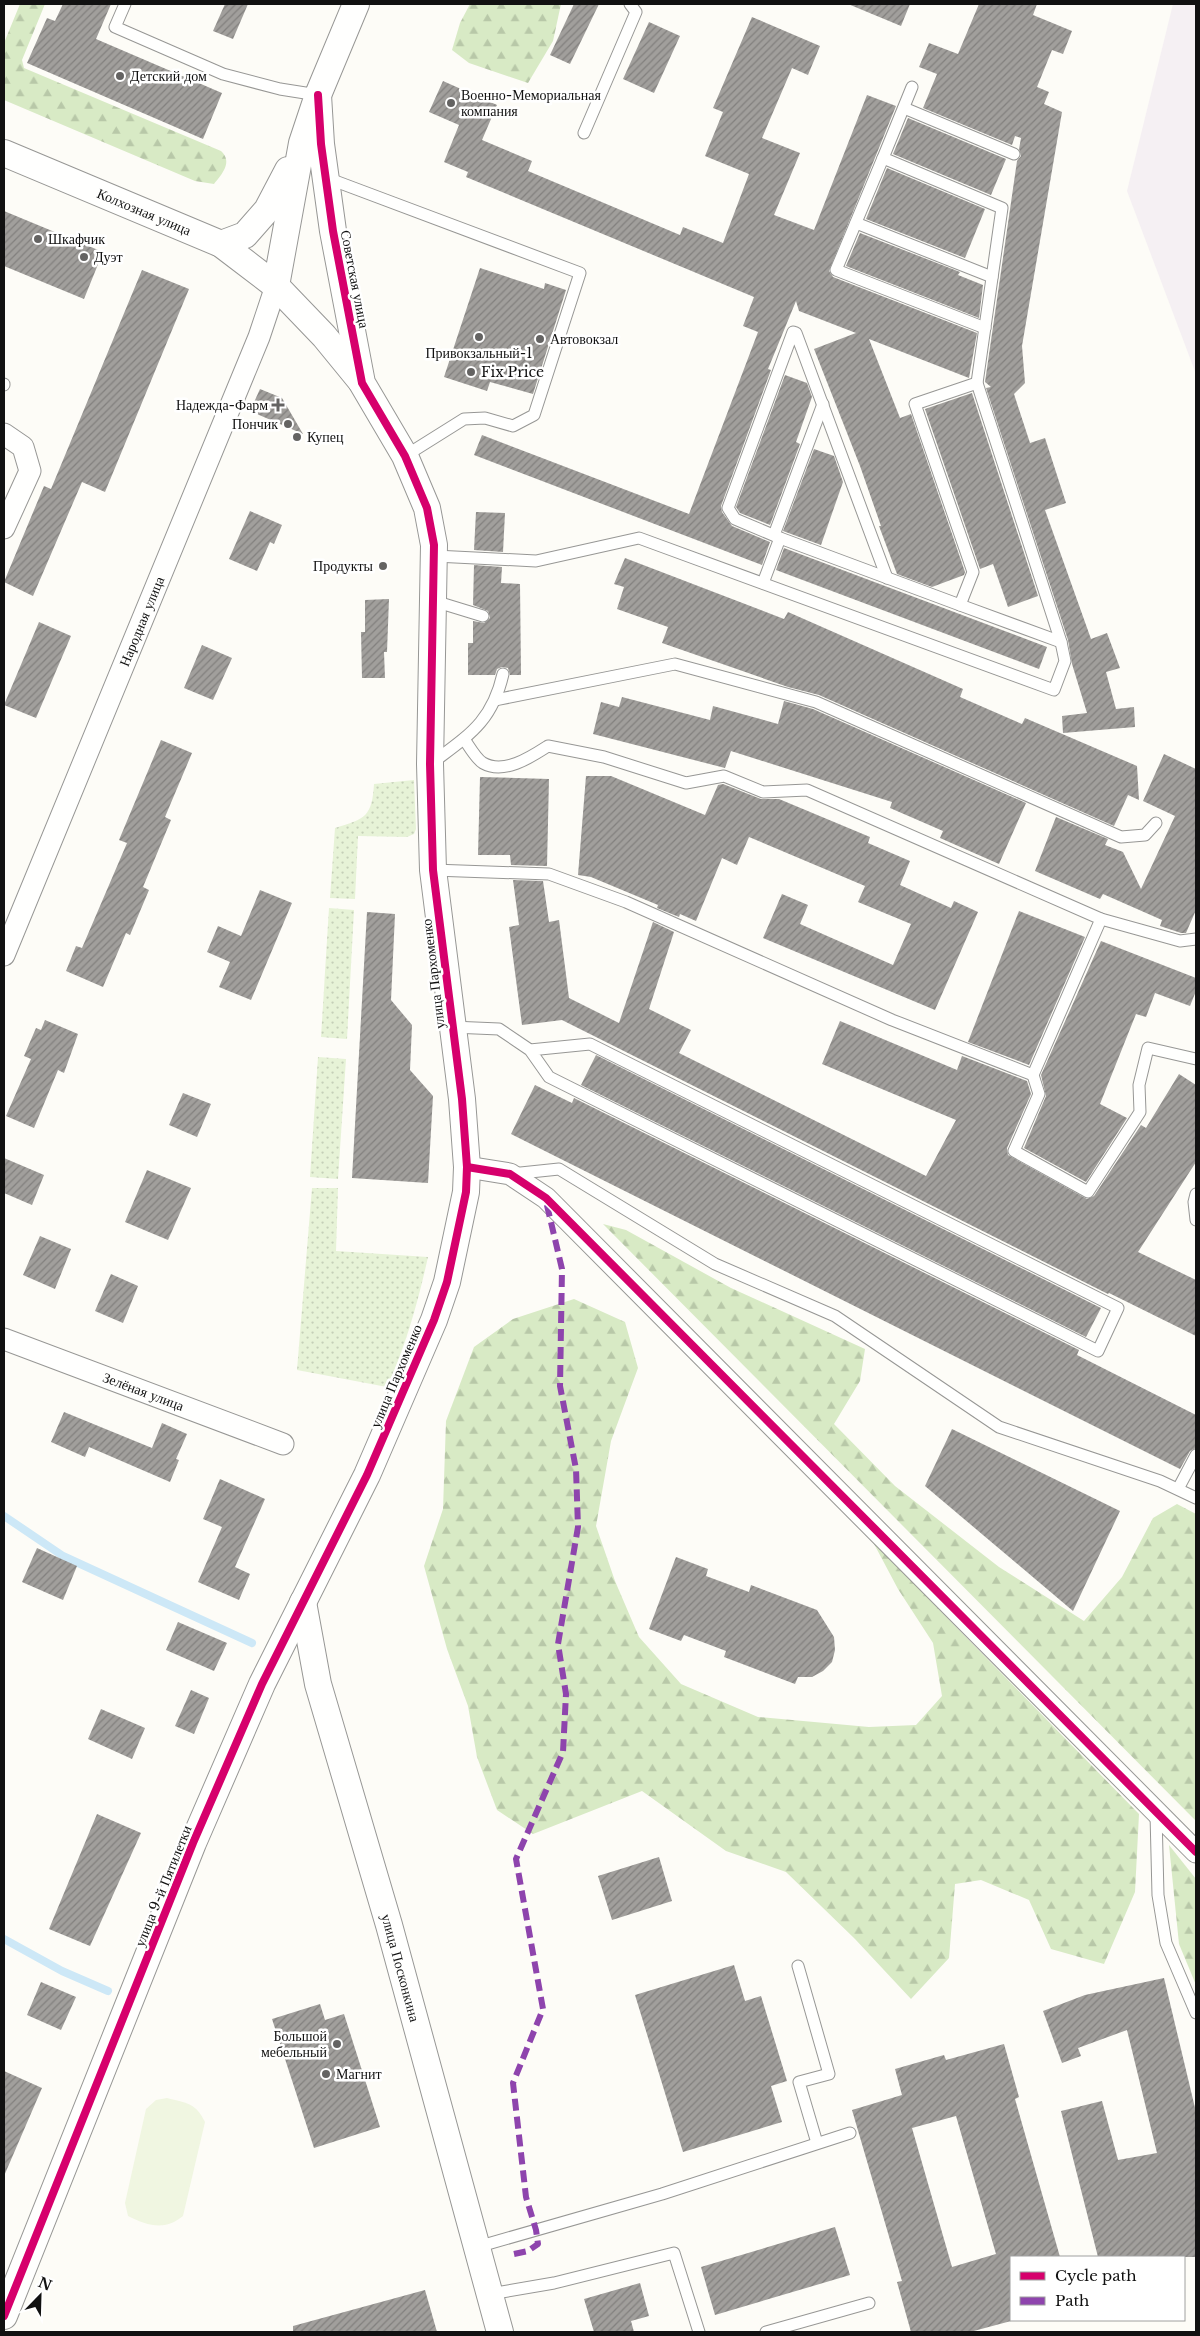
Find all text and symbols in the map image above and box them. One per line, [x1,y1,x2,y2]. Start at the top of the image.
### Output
place label: Детский дом [130,67,207,85]
marker: Детский дом [114,70,126,82]
place label: Военно-Мемориальная компания [461,86,601,120]
marker: Военно-Мемориальная компания [445,97,457,109]
street label: Колхозная улица [94,184,195,240]
street label: Советская улица [337,228,373,330]
place label: Шкафчик [48,230,105,248]
marker: Шкафчик [32,233,44,245]
place label: Дуэт [94,248,123,266]
marker: Дуэт [78,251,90,263]
place label: Автовокзал [550,330,618,348]
marker: Привокзальный-1 [473,331,485,343]
marker: Автовокзал [534,333,546,345]
place label: Привокзальный-1 [425,344,533,362]
place label: Fix Price [481,363,544,381]
marker: Fix Price [465,366,477,378]
place label: Надежда-Фарм [176,396,268,414]
marker: Надежда-Фарм [272,399,284,411]
place label: Пончик [232,415,278,433]
marker: Пончик [282,418,294,430]
place label: Купец [307,428,344,446]
marker: Купец [291,431,303,443]
place label: Продукты [313,557,374,575]
marker: Продукты [377,560,389,572]
street label: Народная улица [115,573,169,669]
street label: улица Пархоменко [417,918,449,1030]
street label: улица Пархоменко [366,1321,426,1431]
street label: Зелёная улица [100,1368,187,1415]
street label: улица 9-й Пятилетки [130,1822,196,1949]
street label: улица Посконкина [377,1912,424,2024]
place label: Большой мебельный [261,2027,328,2061]
marker: Большой мебельный [331,2038,343,2050]
place label: Магнит [336,2065,382,2083]
marker: Магнит [320,2068,332,2080]
legend [1010,2256,1185,2321]
text: Cycle path [1055,2266,1137,2285]
north arrow [15,2271,65,2321]
text: N [36,2273,55,2295]
text: Path [1055,2291,1089,2310]

